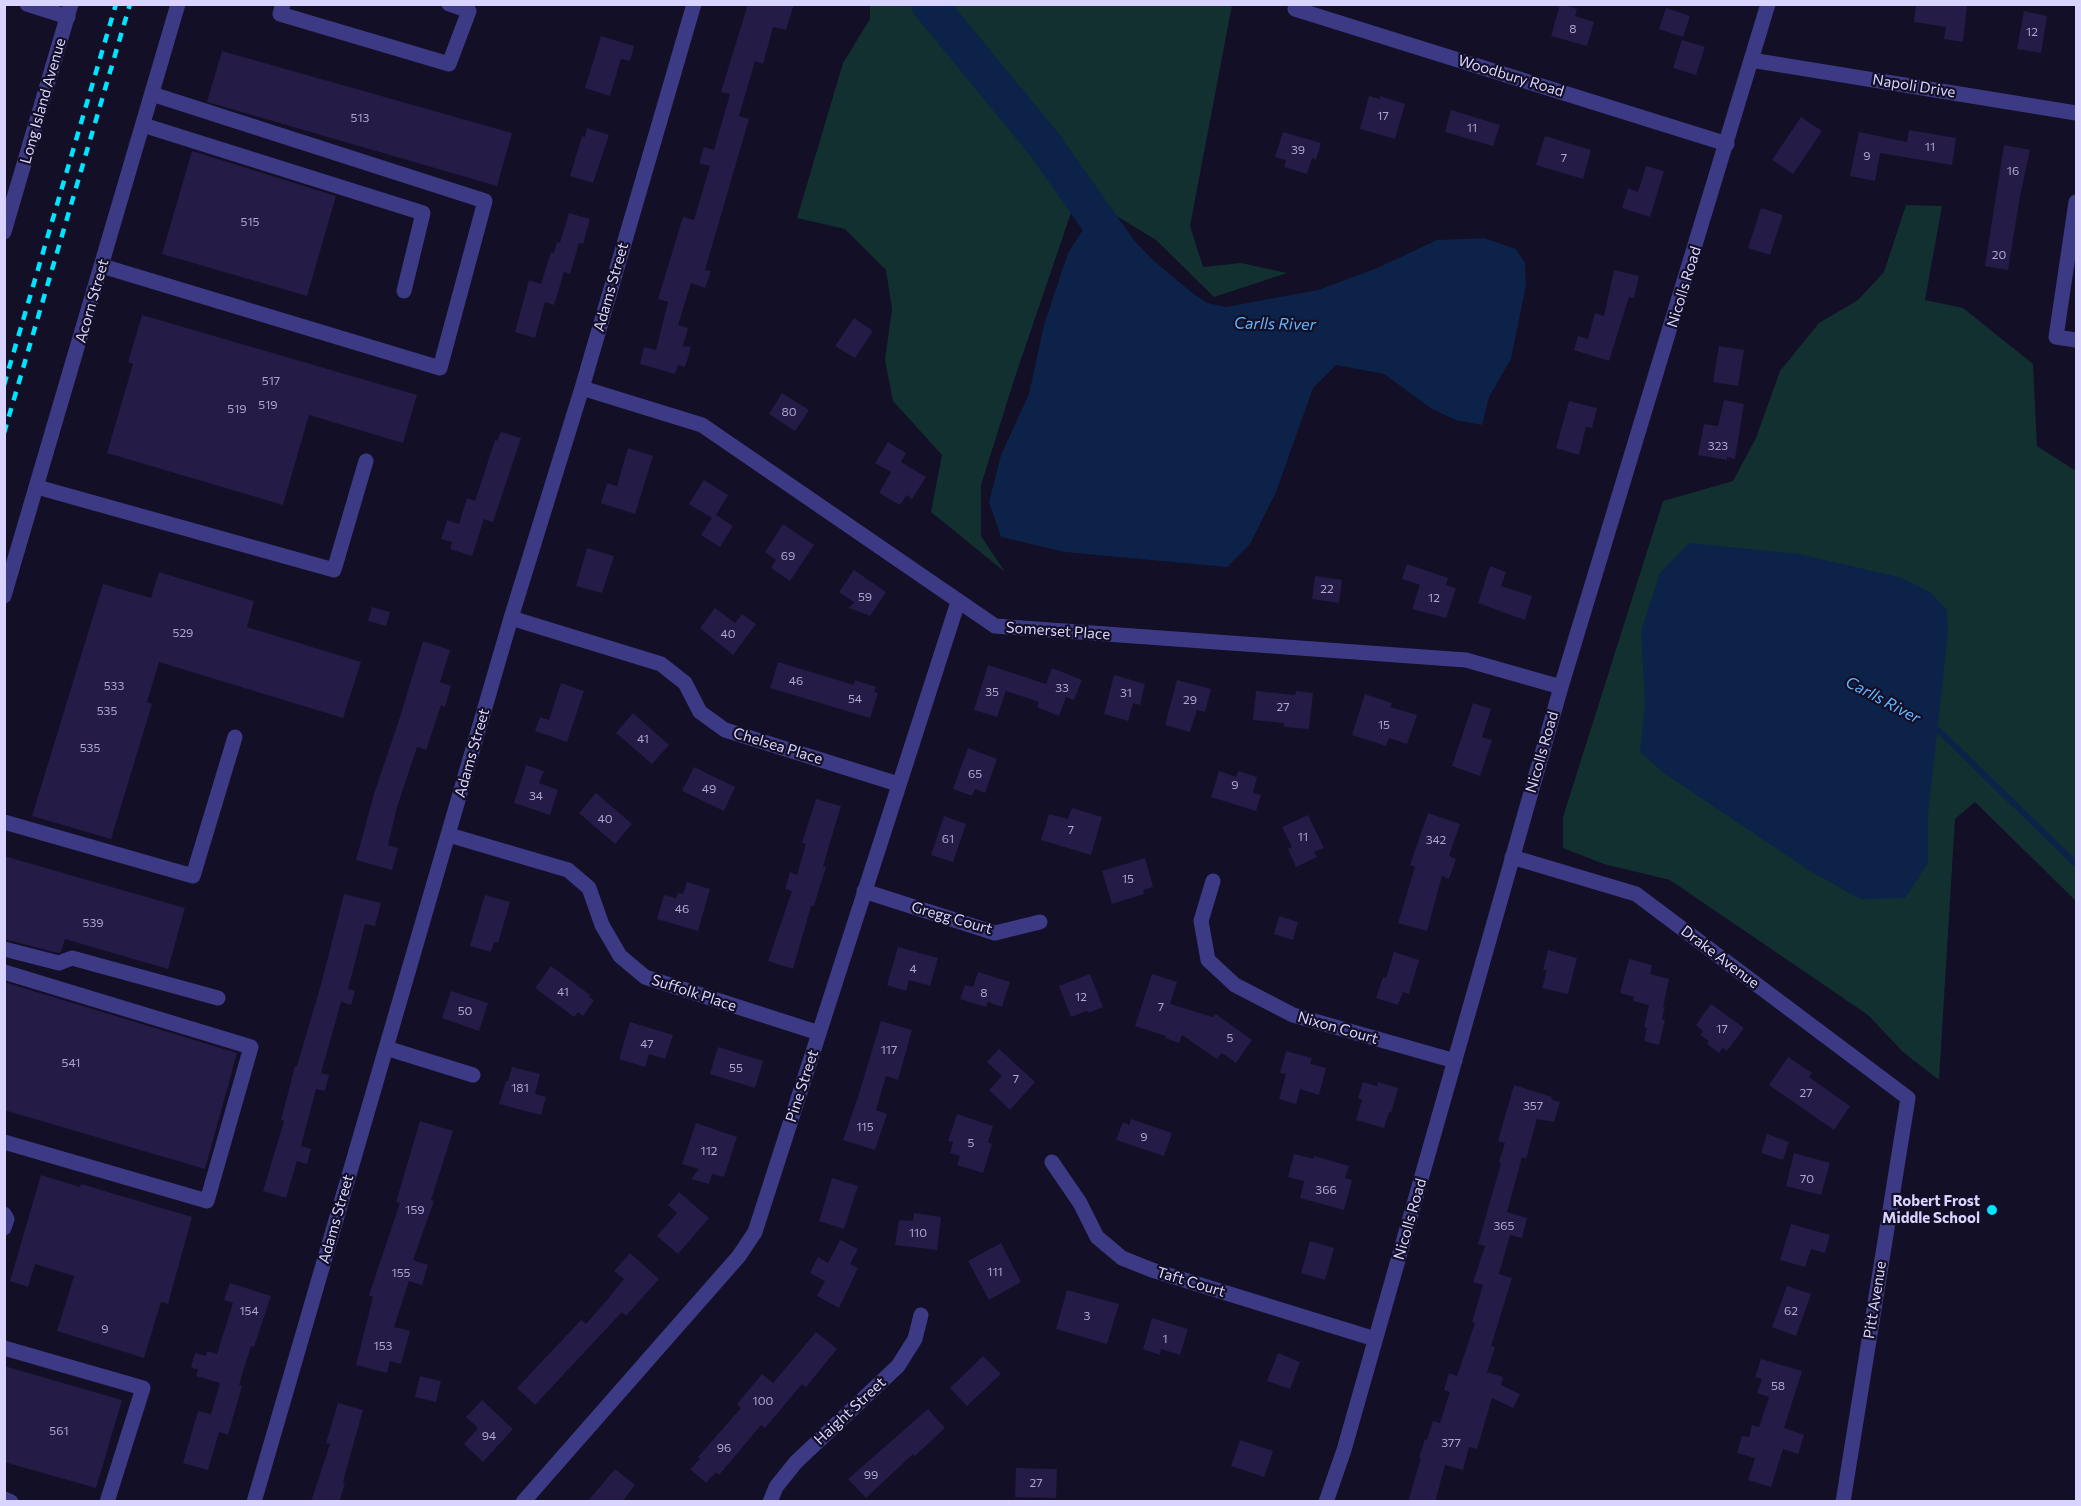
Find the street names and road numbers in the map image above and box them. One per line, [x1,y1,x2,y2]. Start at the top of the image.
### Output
street label: Long Island Avenue [16,36,70,166]
street label: Woodbury Road [1456,51,1566,101]
street label: Napoli Drive [1871,71,1957,101]
street label: Adams Street [590,240,632,334]
street label: Nicolls Road [1663,244,1705,330]
street label: Acorn Street [71,257,113,345]
street label: Somerset Place [1005,618,1111,644]
street label: Adams Street [451,706,493,800]
street label: Nicolls Road [1522,709,1562,795]
street label: Chelsea Place [731,724,825,768]
street label: Gregg Court [909,898,995,938]
street label: Drake Avenue [1677,922,1763,992]
street label: Suffolk Place [649,971,739,1015]
street label: Nixon Court [1296,1008,1380,1048]
street label: Pine Street [782,1048,822,1124]
street label: Adams Street [315,1172,357,1266]
street label: Nicolls Road [1390,1176,1430,1262]
street label: Pitt Avenue [1860,1260,1890,1340]
street label: Taft Court [1154,1263,1228,1301]
street label: Haight Street [811,1373,889,1449]

